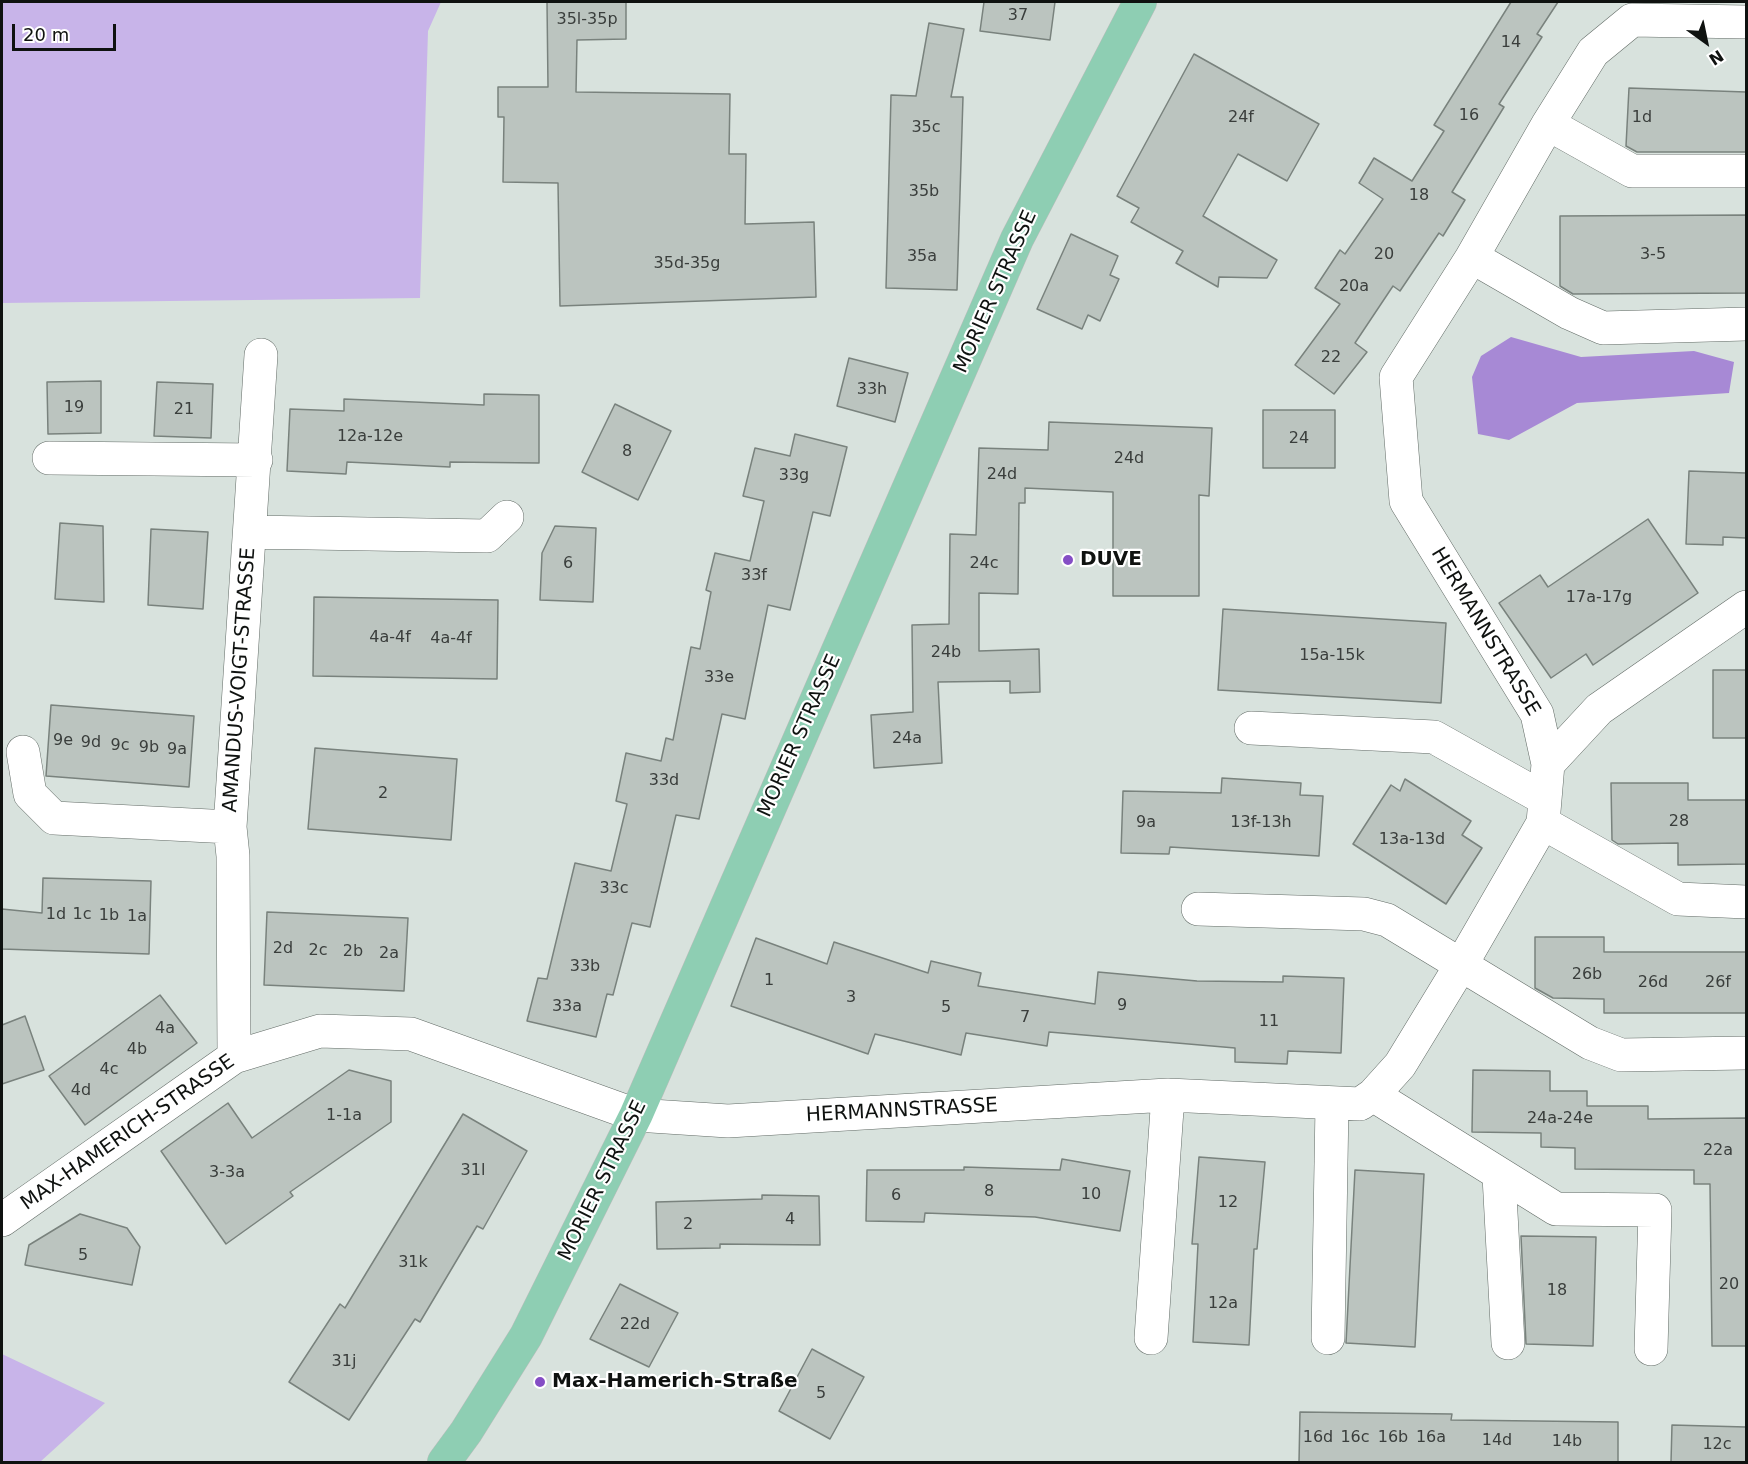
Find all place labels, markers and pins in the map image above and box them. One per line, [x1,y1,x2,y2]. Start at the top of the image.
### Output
place label: DUVE [1080,548,1142,572]
marker: DUVE [1061,553,1075,567]
place label: Max-Hamerich-Straße [552,1370,798,1394]
marker: Max-Hamerich-Straße [533,1375,547,1389]

